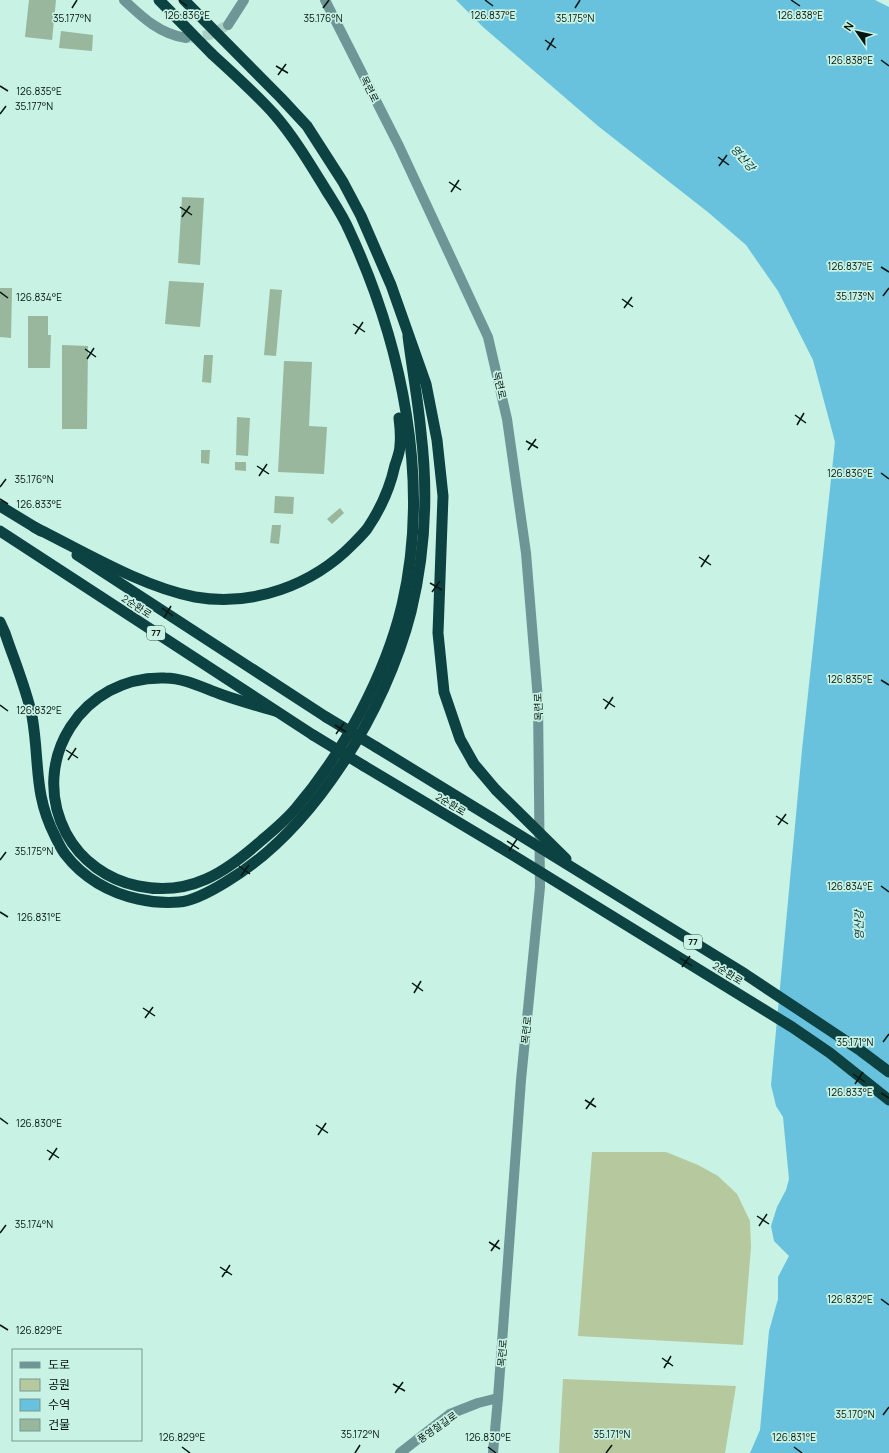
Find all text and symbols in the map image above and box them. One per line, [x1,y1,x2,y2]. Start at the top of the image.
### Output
text: 126.836°E [164,8,210,22]
text: 126.837°E [471,8,516,22]
text: 126.838°E [777,8,823,22]
text: 35.177°N [53,11,91,25]
text: 35.176°N [303,11,343,25]
text: 35.175°N [556,11,594,25]
north arrow [837,12,877,52]
text: N [840,19,857,34]
text: 126.838°E [827,53,873,67]
street label: 목련로 [357,74,383,104]
text: 126.835°E [16,84,62,98]
text: 35.177°N [15,99,53,113]
water label: 영산강 [728,141,760,175]
text: 126.837°E [828,259,873,273]
text: 35.173°N [836,289,874,303]
text: 126.834°E [16,290,62,304]
street label: 목련로 [490,370,510,400]
text: 126.836°E [827,466,873,480]
text: 35.176°N [14,472,54,486]
text: 126.833°E [16,497,62,511]
street label: 2순환로 [119,591,155,621]
road number: 77 [147,626,165,640]
text: 126.835°E [827,672,873,686]
street label: 목련로 [531,693,545,721]
text: 126.832°E [16,703,62,717]
street label: 2순환로 [433,789,469,819]
text: 35.175°N [15,844,53,858]
text: 126.834°E [827,879,873,893]
water label: 영산강 [851,908,866,940]
text: 126.831°E [17,910,61,924]
road number: 77 [684,935,702,949]
street label: 2순환로 [710,958,746,988]
street label: 목련로 [518,1016,534,1044]
text: 35.171°N [837,1035,874,1049]
text: 126.833°E [827,1085,873,1099]
text: 126.830°E [16,1116,62,1130]
text: 35.174°N [15,1217,53,1231]
text: 126.832°E [827,1292,873,1306]
text: 126.829°E [16,1323,62,1337]
street label: 목련로 [494,1339,510,1367]
legend [12,1349,142,1441]
text: 도로 [48,1356,70,1373]
text: 공원 [48,1376,70,1393]
text: 수역 [48,1396,70,1413]
text: 35.170°N [835,1407,875,1421]
street label: 풍영철길로 [414,1408,460,1446]
text: 건물 [48,1416,70,1433]
text: 35.172°N [341,1427,379,1441]
text: 35.171°N [594,1427,631,1441]
text: 126.829°E [159,1430,205,1444]
text: 126.830°E [465,1430,511,1444]
text: 126.831°E [772,1430,816,1444]

